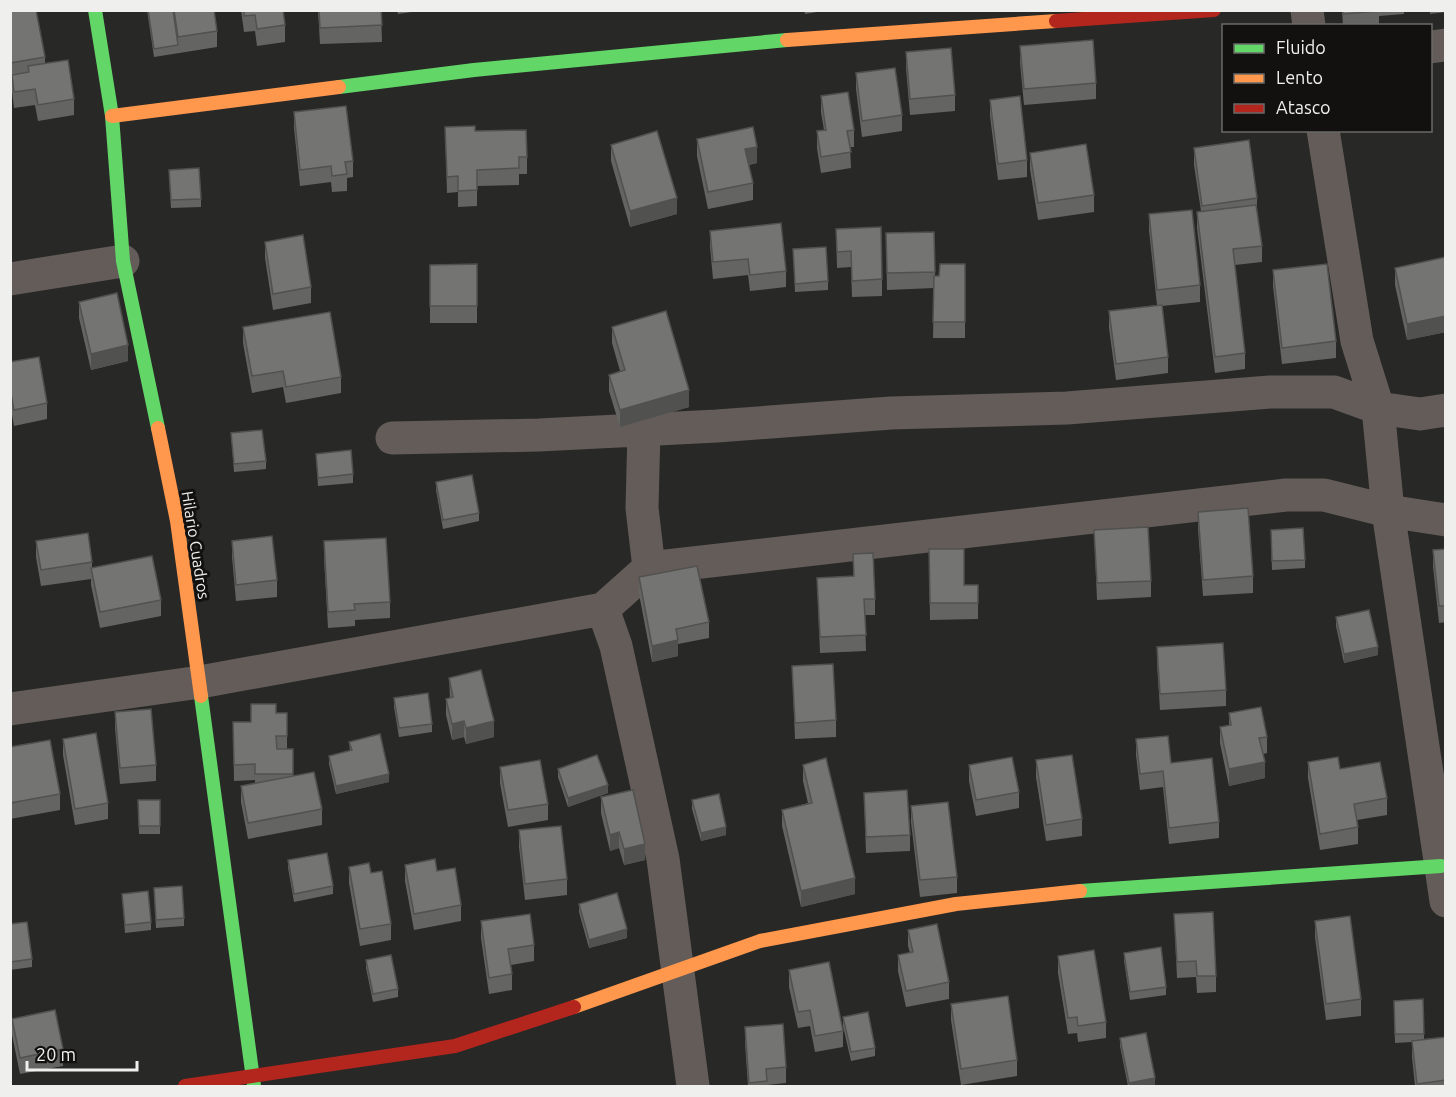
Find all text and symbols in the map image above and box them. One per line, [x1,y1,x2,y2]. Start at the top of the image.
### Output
legend [1222,24,1432,132]
text: Fluido [1276,37,1326,57]
text: Lento [1276,67,1323,87]
text: Atasco [1276,97,1331,117]
street label: Hilario Cuadros [179,490,213,600]
scale bar [27,1034,136,1072]
text: 20 m [36,1044,76,1064]

